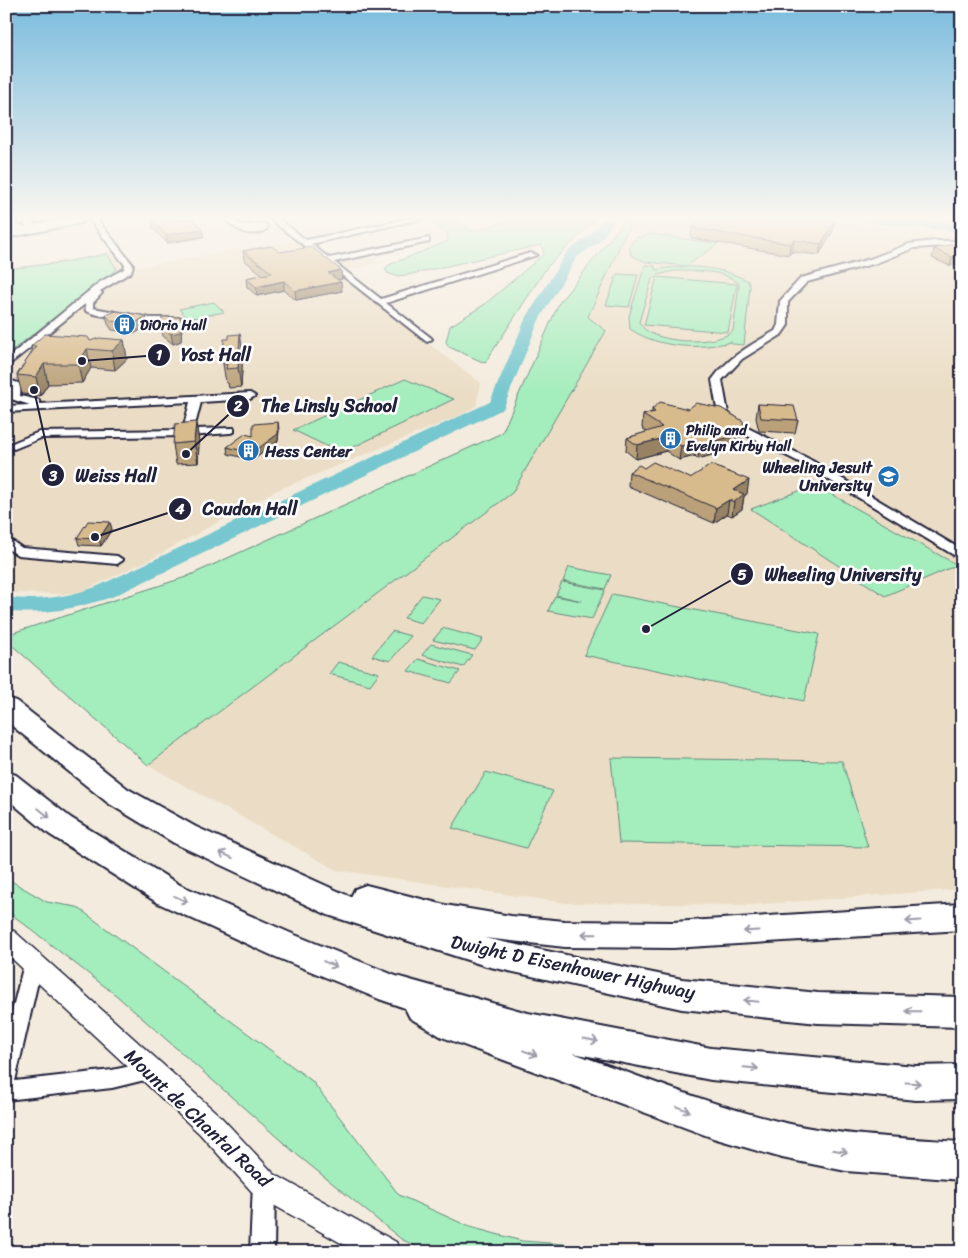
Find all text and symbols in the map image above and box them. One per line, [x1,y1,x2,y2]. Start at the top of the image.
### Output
building icon: DiOrio Hall [112,313,136,337]
place label: DiOrio Hall [140,313,207,338]
callout: Yost Hall [146,339,261,372]
text: Yost Hall [181,339,252,371]
text: 1 [156,342,163,368]
callout: The Linsly School [226,389,408,422]
text: The Linsly School [261,390,398,422]
text: 2 [233,393,243,419]
place label: Philip and Evelyn Kirby Hall [686,418,792,459]
building icon: Philip and Evelyn Kirby Hall [658,426,682,450]
place label: Hess Center [264,437,353,466]
building icon: Hess Center [237,439,261,463]
place label: Wheeling Jesuit University [762,453,874,500]
callout: Weiss Hall [40,459,167,492]
text: Weiss Hall [75,460,158,492]
text: 3 [48,463,58,489]
school or university icon: Wheeling Jesuit University [876,464,900,488]
callout: Coudon Hall [168,492,308,525]
text: Coudon Hall [202,493,298,525]
text: 4 [174,496,185,522]
callout: Wheeling University [729,558,932,591]
text: Wheeling University [765,559,922,591]
text: 5 [737,562,747,588]
one-way arrow [37,807,50,818]
one-way arrow [219,849,234,859]
one-way arrow [173,895,188,905]
one-way arrow [905,916,921,925]
street label: Dwight D Eisenhower Highway [448,925,698,1009]
one-way arrow [743,926,759,935]
one-way arrow [581,929,597,939]
one-way arrow [322,960,337,969]
one-way arrow [743,996,759,1006]
one-way arrow [905,1007,921,1016]
one-way arrow [583,1036,599,1046]
street label: Mount de Chantal Road [116,1040,280,1196]
one-way arrow [522,1049,538,1058]
one-way arrow [743,1063,759,1072]
one-way arrow [905,1078,921,1087]
one-way arrow [675,1105,690,1114]
one-way arrow [831,1146,847,1156]

